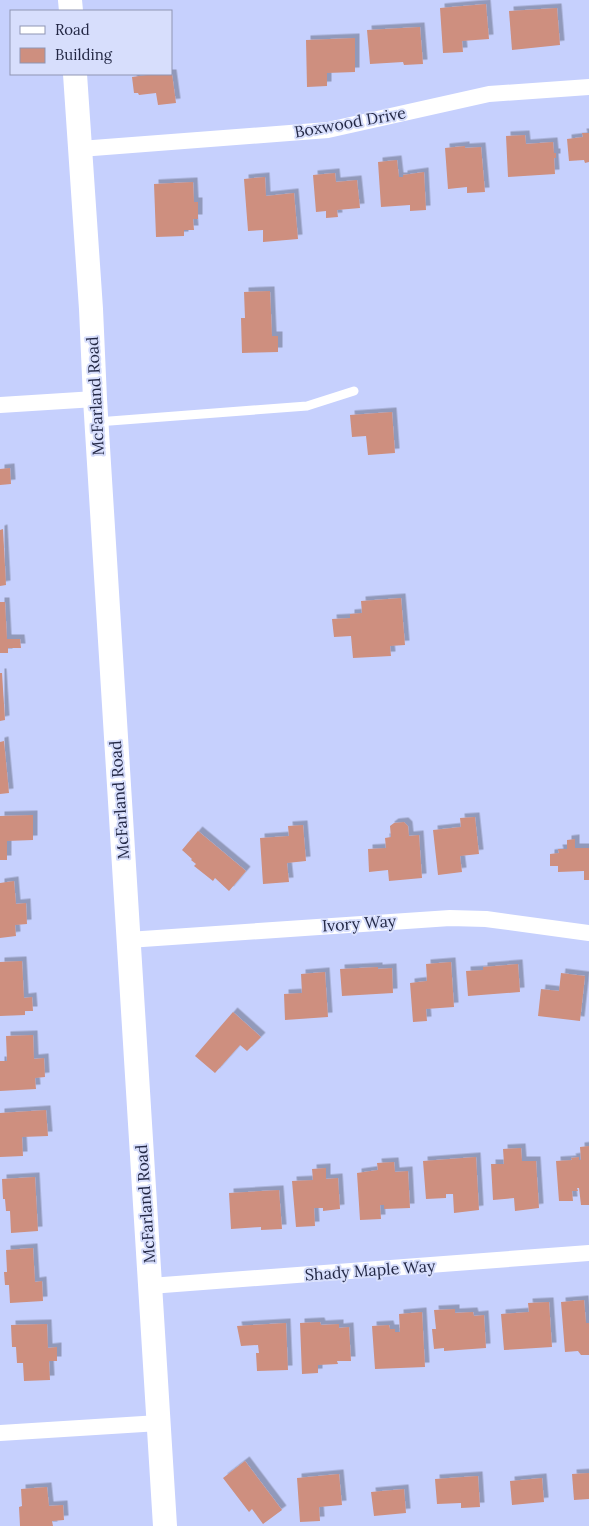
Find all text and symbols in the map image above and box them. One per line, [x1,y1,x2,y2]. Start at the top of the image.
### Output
legend [10,10,172,75]
text: Road [55,20,90,39]
text: Building [55,45,113,64]
street label: Boxwood Drive [293,102,408,142]
street label: McFarland Road [82,336,108,456]
street label: McFarland Road [105,739,133,860]
street label: Ivory Way [321,910,397,936]
street label: McFarland Road [131,1143,159,1264]
street label: Shady Maple Way [304,1255,436,1285]

